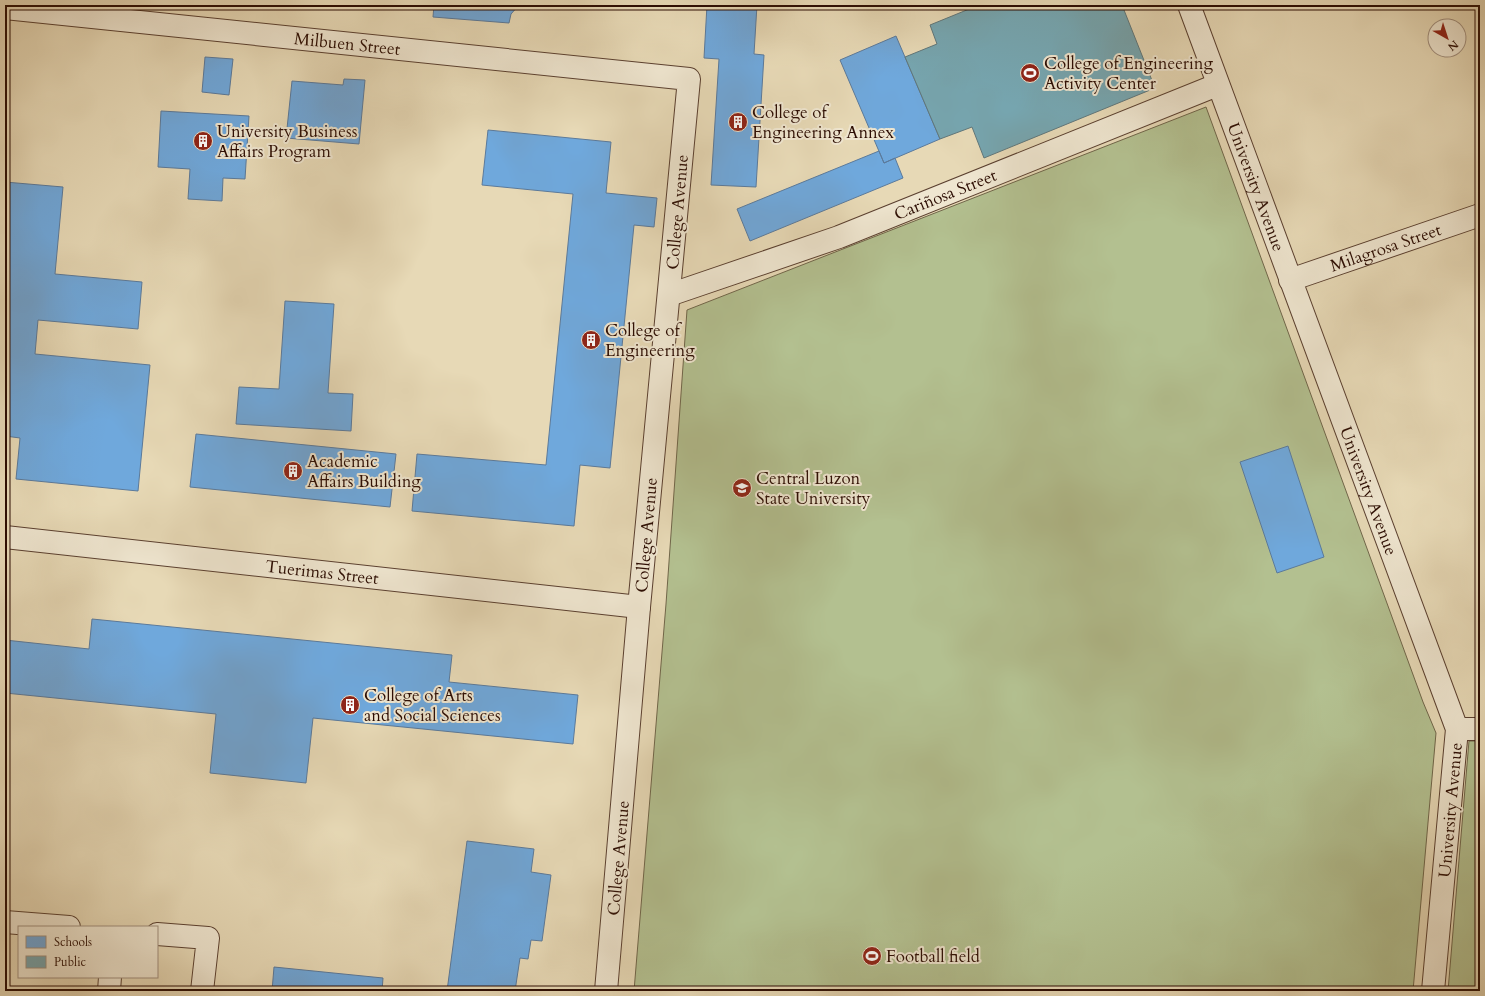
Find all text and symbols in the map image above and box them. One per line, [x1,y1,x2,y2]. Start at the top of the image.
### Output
north arrow [1427,18,1467,58]
street label: Milbuen Street [293,27,402,61]
text: N [1444,37,1461,55]
place label: College of Engineering Activity Center [1044,52,1214,95]
sports icon: College of Engineering Activity Center [1019,62,1041,84]
place label: College of Engineering Annex [752,101,894,144]
building icon: College of Engineering Annex [727,111,749,133]
place label: University Business Affairs Program [217,120,358,163]
street label: University Avenue [1222,120,1290,255]
building icon: University Business Affairs Program [192,130,214,152]
street label: College Avenue [661,154,694,271]
street label: Cariñosa Street [891,164,1001,226]
street label: Milagrosa Street [1327,218,1445,277]
place label: College of Engineering [605,319,695,362]
building icon: College of Engineering [580,329,602,351]
street label: University Avenue [1334,423,1403,558]
place label: Academic Affairs Building [307,450,421,493]
building icon: Academic Affairs Building [282,460,304,482]
place label: Central Luzon State University [756,467,871,510]
street label: College Avenue [630,477,663,594]
school or university icon: Central Luzon State University [731,477,753,499]
street label: Tuerimas Street [264,555,380,590]
place label: College of Arts and Social Sciences [364,684,501,727]
building icon: College of Arts and Social Sciences [339,694,361,716]
street label: University Avenue [1433,742,1468,878]
street label: College Avenue [602,800,635,917]
legend [18,926,158,978]
text: Schools [54,934,92,950]
sports icon: Football field [861,945,883,967]
place label: Football field [886,945,980,968]
text: Public [54,954,87,970]

